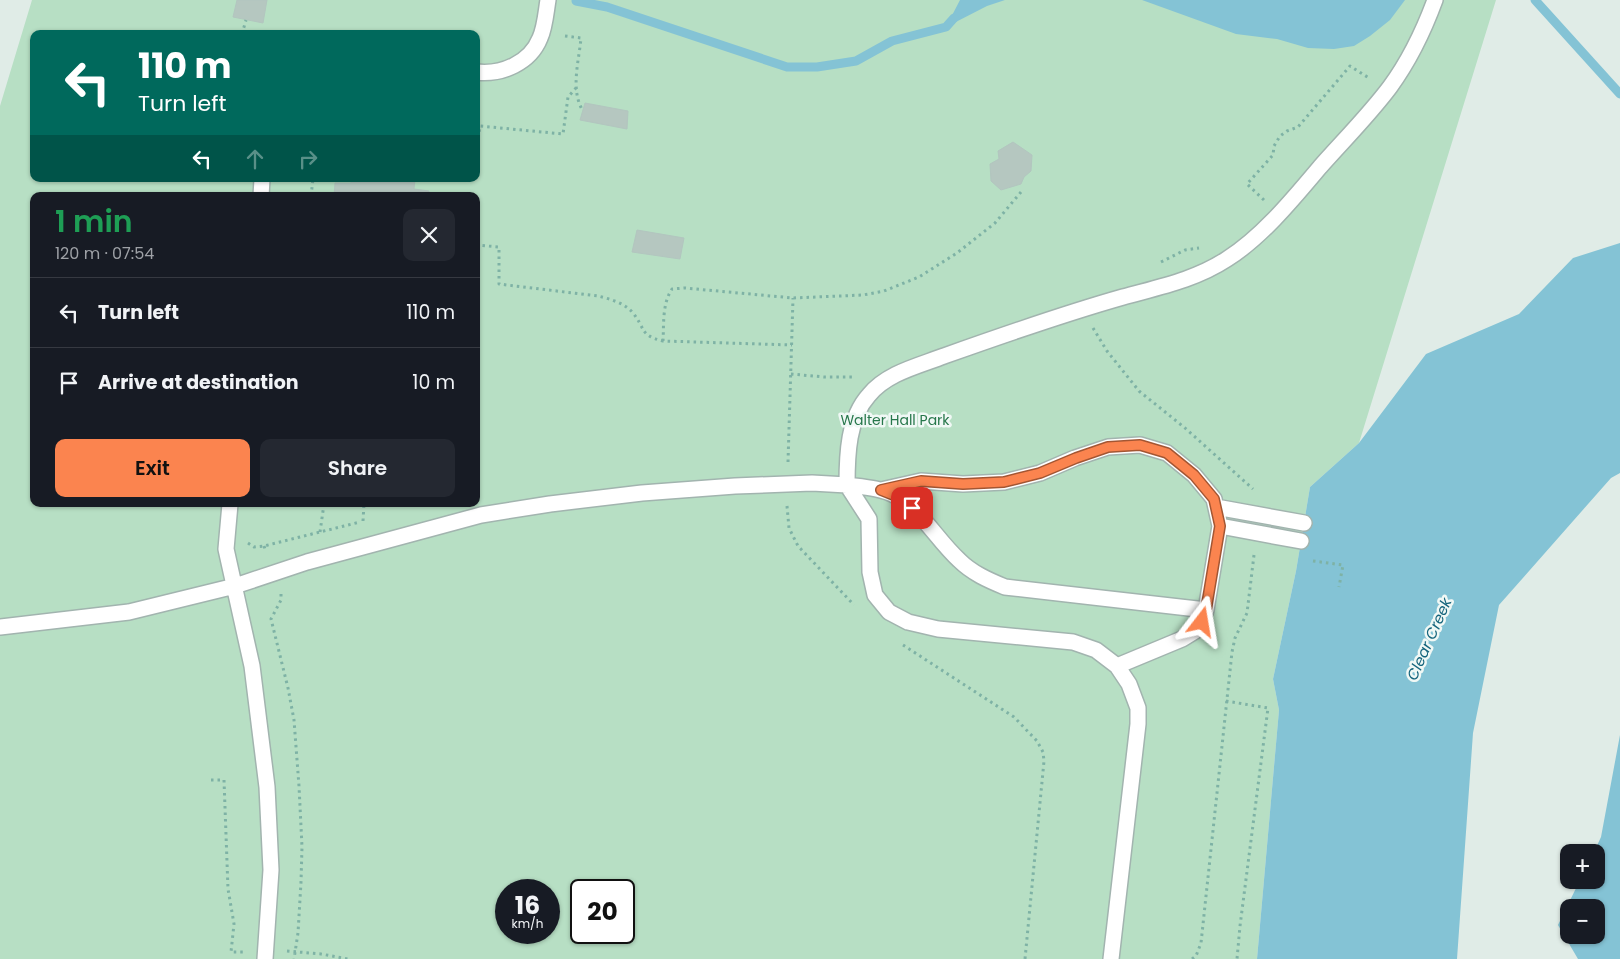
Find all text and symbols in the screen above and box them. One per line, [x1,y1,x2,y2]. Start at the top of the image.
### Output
text: 110 m [138,41,232,90]
icon: left [55,50,120,115]
text: Turn left [138,88,226,119]
icon: left [188,145,216,173]
icon: ahead [241,145,269,173]
icon: right [294,145,322,173]
text: 1 min [55,200,133,243]
button: close [403,209,455,261]
text: 120 m · 07:54 [55,242,154,265]
icon: left [55,299,83,327]
text: Turn left [98,299,179,326]
text: 110 m [406,299,455,326]
icon: arrive [55,369,83,397]
text: Arrive at destination [98,369,299,396]
text: 10 m [412,369,455,396]
park label: Walter Hall Park [840,410,950,430]
button: Exit [55,439,250,497]
button: Share [260,439,455,497]
pin [891,487,933,529]
icon: arrive [898,494,926,522]
water label: Clear Creek [1401,593,1457,684]
position arrow [1175,595,1227,647]
map controls [1560,844,1605,944]
button: + [1560,844,1605,889]
speed limit sign: 20 [570,879,635,944]
text: 16 [515,888,540,923]
button: − [1560,899,1605,944]
text: km/h [512,915,543,932]

